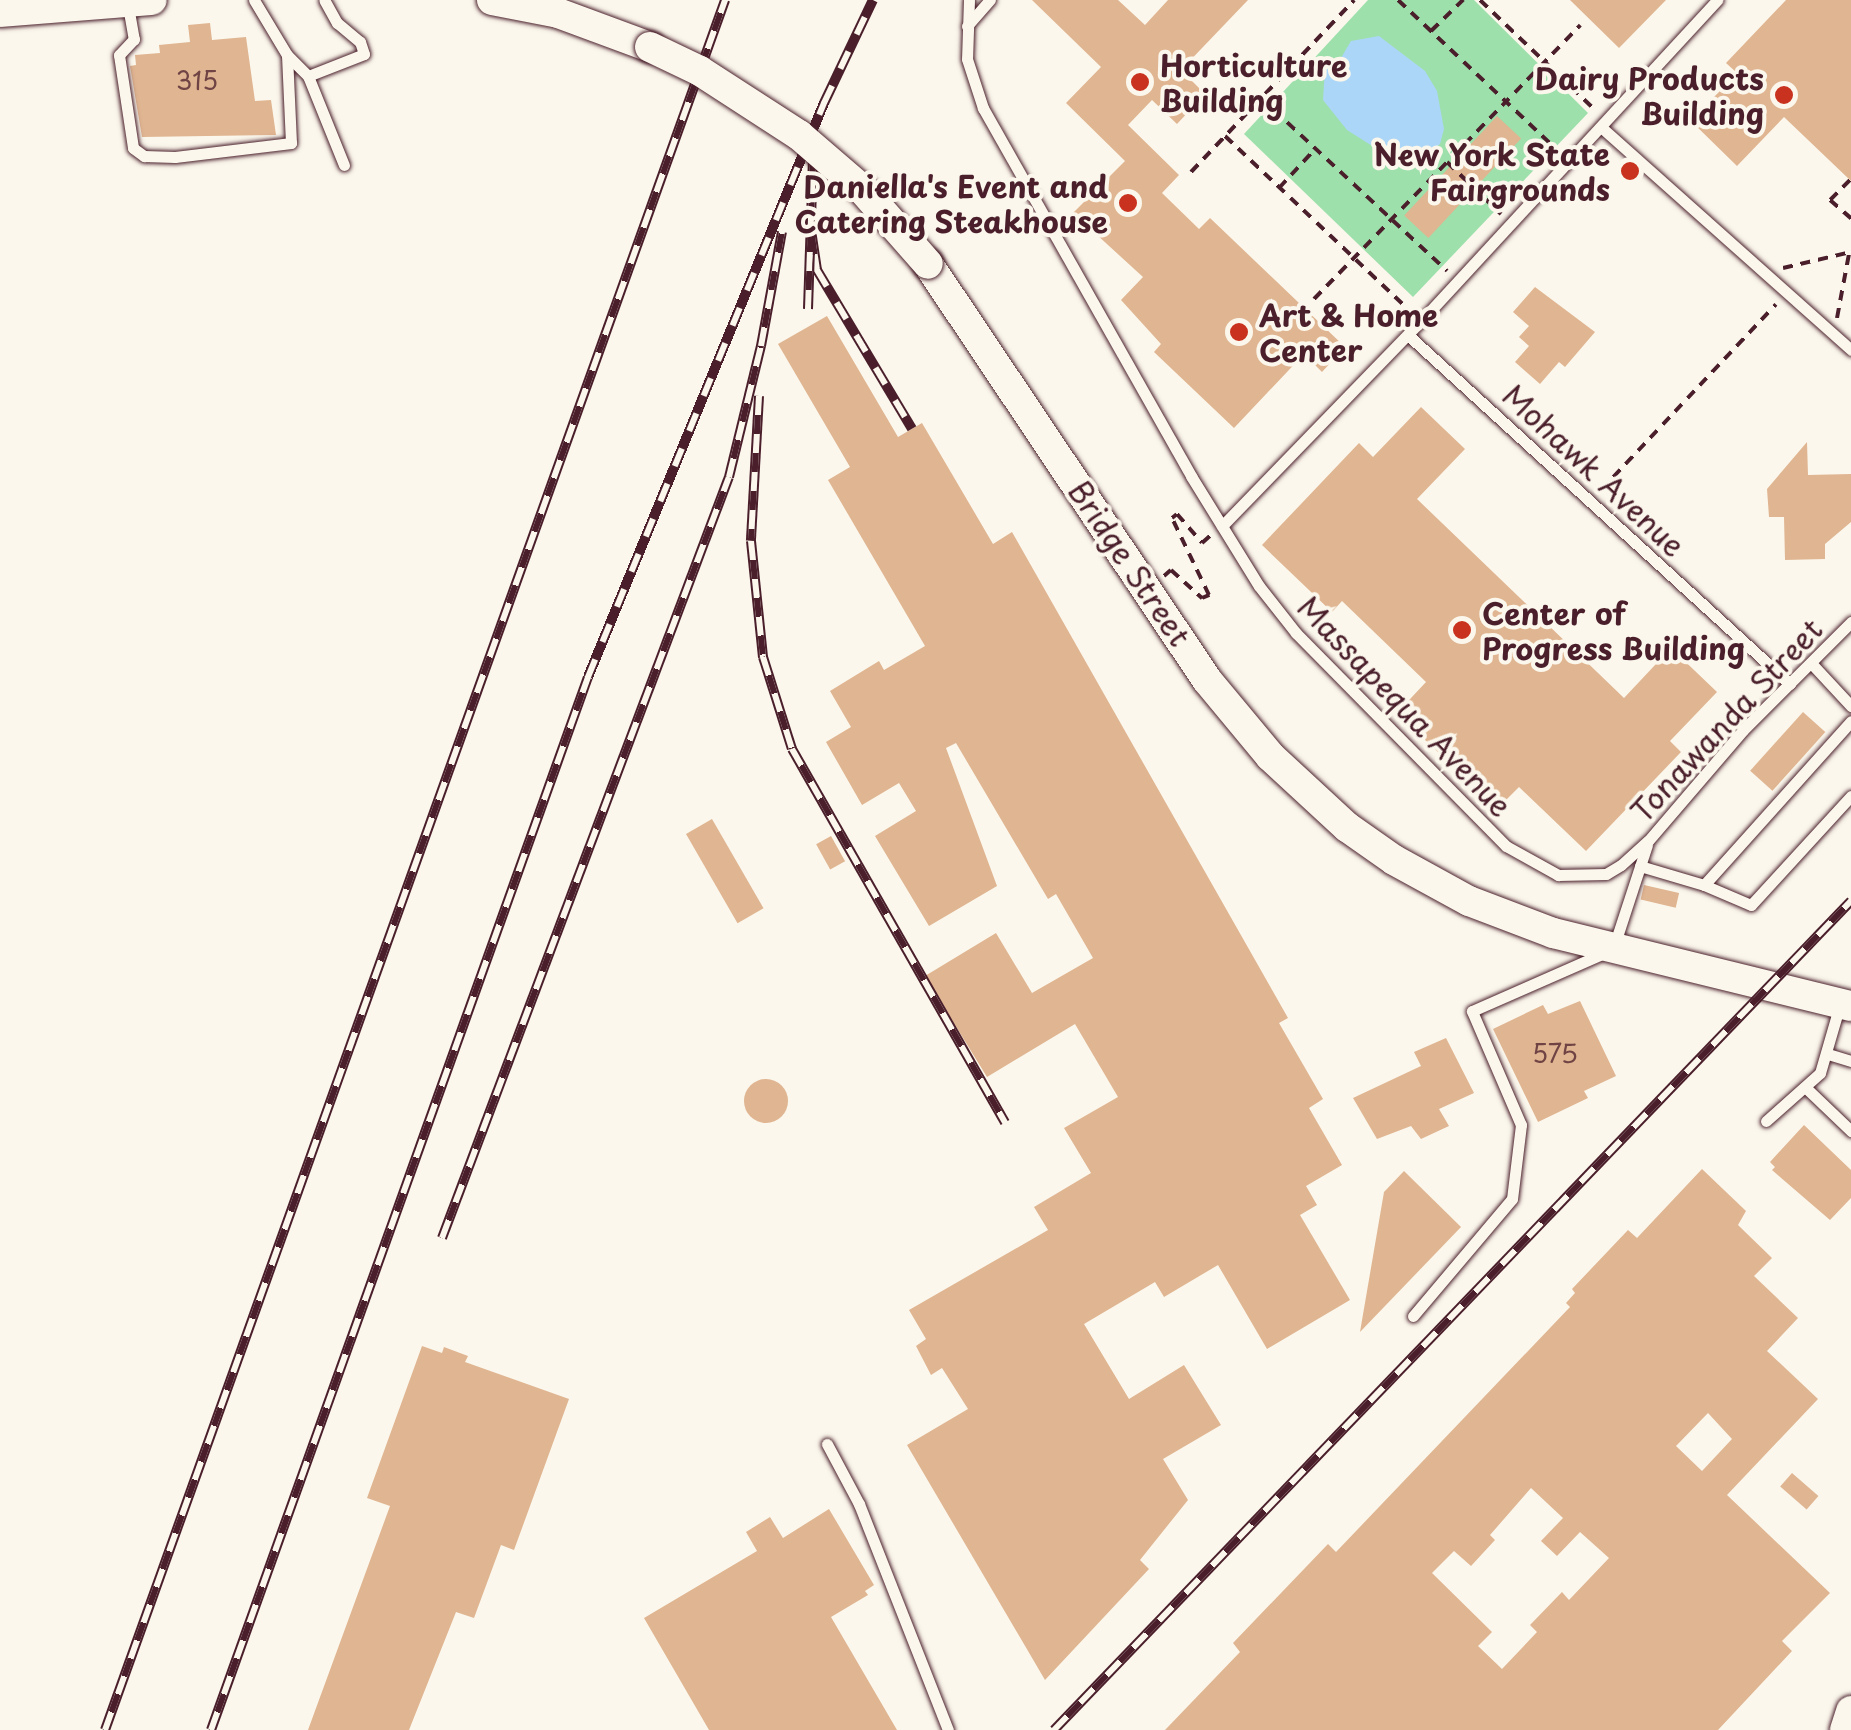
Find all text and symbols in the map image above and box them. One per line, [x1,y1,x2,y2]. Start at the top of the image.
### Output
place label: Horticulture Building [1160,47,1347,118]
place label: Dairy Products Building [1533,60,1764,130]
house number: 315 [176,65,218,95]
marker: Horticulture Building [1129,71,1151,93]
marker: Dairy Products Building [1773,84,1795,106]
place label: New York State Fairgrounds [1372,136,1610,206]
marker: New York State Fairgrounds [1619,160,1641,182]
place label: Daniella's Event and Catering Steakhouse [793,168,1108,238]
marker: Daniella's Event and Catering Steakhouse [1117,192,1139,214]
place label: Art & Home Center [1259,297,1443,368]
marker: Art & Home Center [1228,321,1250,343]
street label: Mohawk Avenue [1495,376,1693,564]
street label: Bridge Street [1061,473,1199,653]
street label: Massapequa Avenue [1291,589,1519,823]
place label: Center of Progress Building [1482,595,1745,666]
street label: Tonawanda Street [1623,611,1829,829]
marker: Center of Progress Building [1451,619,1473,641]
house number: 575 [1532,1038,1578,1068]

